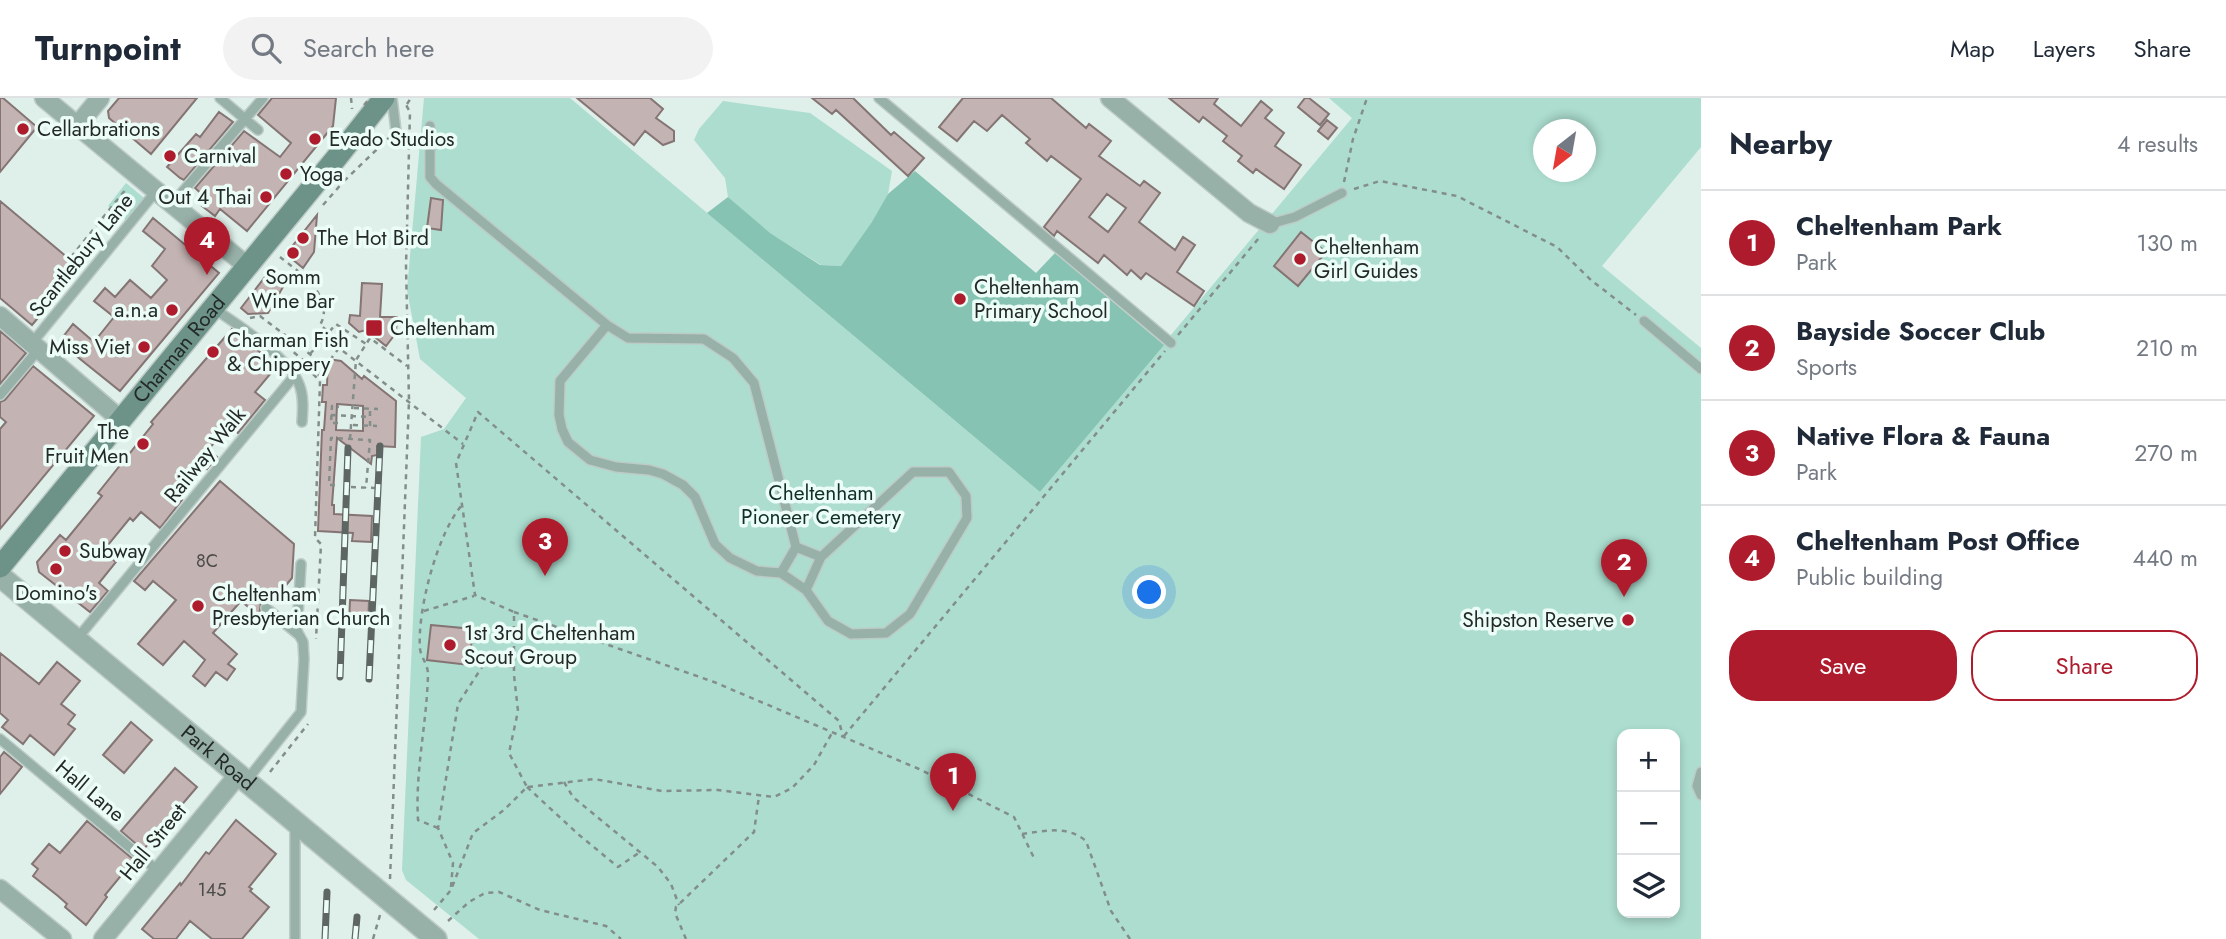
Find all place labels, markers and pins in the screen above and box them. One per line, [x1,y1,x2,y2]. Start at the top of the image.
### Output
place label: Cellarbrations [37,114,160,144]
marker: Cellarbrations [15,121,31,137]
place label: Evado Studios [329,124,455,154]
marker: Evado Studios [307,131,323,147]
place label: Carnival [184,141,256,171]
marker: Carnival [162,148,178,164]
place label: Yoga [300,159,343,189]
marker: Yoga [278,166,294,182]
place label: Out 4 Thai [158,182,252,212]
marker: Out 4 Thai [258,189,274,205]
pin: 4 [184,217,230,275]
place label: The Hot Bird [317,223,429,253]
marker: The Hot Bird [295,230,311,246]
place label: Cheltenham Girl Guides [1314,232,1419,286]
marker: Somm Wine Bar [285,245,301,261]
marker: Cheltenham Girl Guides [1292,251,1308,267]
place label: Somm Wine Bar [251,262,335,316]
place label: Cheltenham Primary School [974,272,1108,326]
marker: Cheltenham Primary School [952,291,968,307]
place label: a.n.a [114,295,158,325]
marker: a.n.a [164,302,180,318]
place label: Cheltenham [390,313,495,343]
marker: Cheltenham [364,318,384,338]
place label: Charman Fish & Chippery [227,325,349,379]
place label: Miss Viet [49,332,130,362]
marker: Miss Viet [136,339,152,355]
marker: Charman Fish & Chippery [205,344,221,360]
place label: The Fruit Men [45,417,129,471]
marker: The Fruit Men [135,436,151,452]
pin: 3 [522,518,568,576]
place label: Subway [79,536,147,566]
pin: 2 [1601,539,1647,597]
marker: Subway [57,543,73,559]
marker: Domino's [48,561,64,577]
place label: Domino's [15,578,97,608]
place label: Cheltenham Presbyterian Church [212,579,390,633]
marker: Cheltenham Presbyterian Church [190,598,206,614]
place label: Shipston Reserve [1462,605,1614,635]
marker: Shipston Reserve [1620,612,1636,628]
place label: 1st 3rd Cheltenham Scout Group [464,618,636,672]
marker: 1st 3rd Cheltenham Scout Group [442,637,458,653]
pin: 1 [930,753,976,811]

